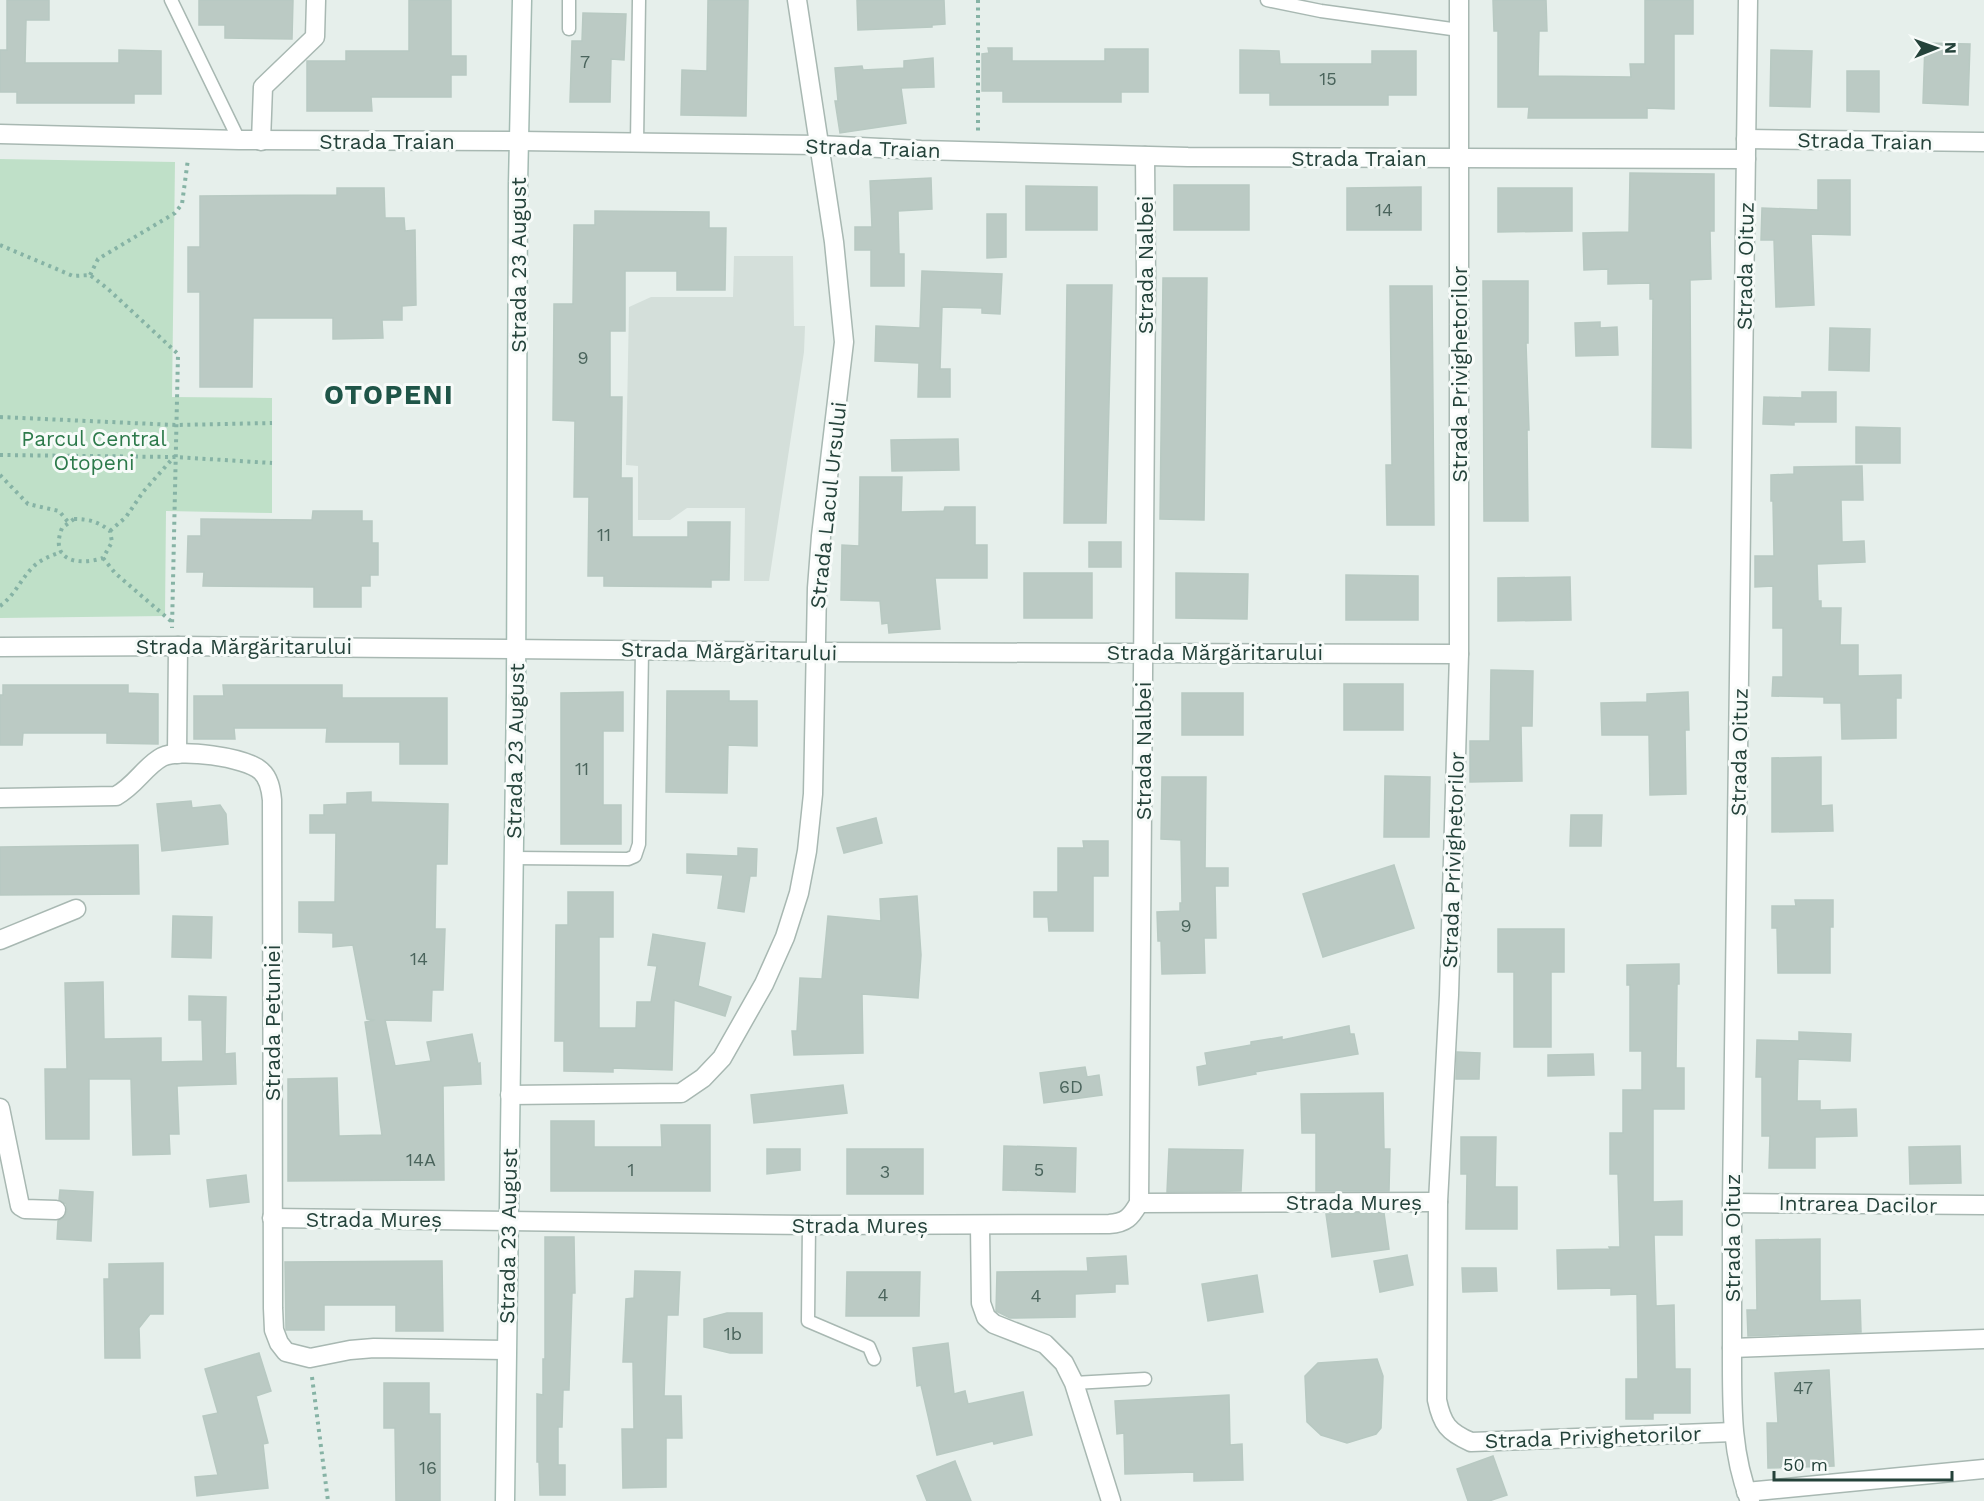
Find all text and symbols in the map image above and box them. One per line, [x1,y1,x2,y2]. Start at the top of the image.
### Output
north arrow [1906,18,1966,78]
text: N [1941,42,1960,54]
house number: 7 [580,51,590,72]
house number: 15 [1319,68,1337,89]
street label: Strada Traian [1797,127,1933,155]
street label: Strada Traian [319,129,455,154]
street label: Strada Traian [805,133,941,163]
street label: Strada Traian [1291,146,1427,171]
street label: Strada 23 August [506,177,531,353]
street label: Strada Nalbei [1133,196,1158,334]
house number: 14 [1375,199,1393,220]
street label: Strada Oituz [1731,202,1759,330]
street label: Strada Privighetorilor [1447,265,1472,482]
house number: 9 [577,347,589,368]
district label: OTOPENI [324,379,454,411]
street label: Strada Lacul Ursului [805,400,851,610]
park label: Parcul Central Otopeni [21,426,167,475]
house number: 11 [597,524,611,545]
street label: Strada Mărgăritarului [136,634,352,659]
street label: Strada Mărgăritarului [621,637,837,665]
street label: Strada Mărgăritarului [1107,640,1323,665]
street label: Strada 23 August [501,663,529,839]
street label: Strada Nalbei [1131,682,1156,820]
street label: Strada Oituz [1725,688,1753,816]
street label: Strada Privighetorilor [1437,751,1469,969]
house number: 11 [575,758,589,779]
house number: 9 [1180,915,1192,936]
street label: Strada Petuniei [260,945,285,1101]
house number: 14 [410,948,428,969]
house number: 6D [1059,1076,1083,1097]
street label: Strada 23 August [494,1148,522,1324]
house number: 14A [406,1149,436,1170]
house number: 1 [627,1159,635,1180]
house number: 5 [1034,1159,1044,1180]
house number: 3 [880,1161,890,1182]
street label: Strada Oituz [1720,1174,1745,1302]
street label: Strada Mureș [1286,1190,1422,1215]
street label: Intrarea Dacilor [1778,1190,1938,1218]
street label: Strada Mureș [306,1207,442,1232]
street label: Strada Mureș [792,1213,928,1238]
house number: 4 [878,1284,889,1305]
house number: 4 [1031,1285,1042,1306]
house number: 1b [724,1323,742,1344]
house number: 47 [1793,1377,1813,1398]
street label: Strada Privighetorilor [1484,1421,1702,1453]
scale bar [1774,1444,1952,1482]
text: 50 m [1783,1454,1828,1475]
house number: 16 [419,1457,437,1478]

